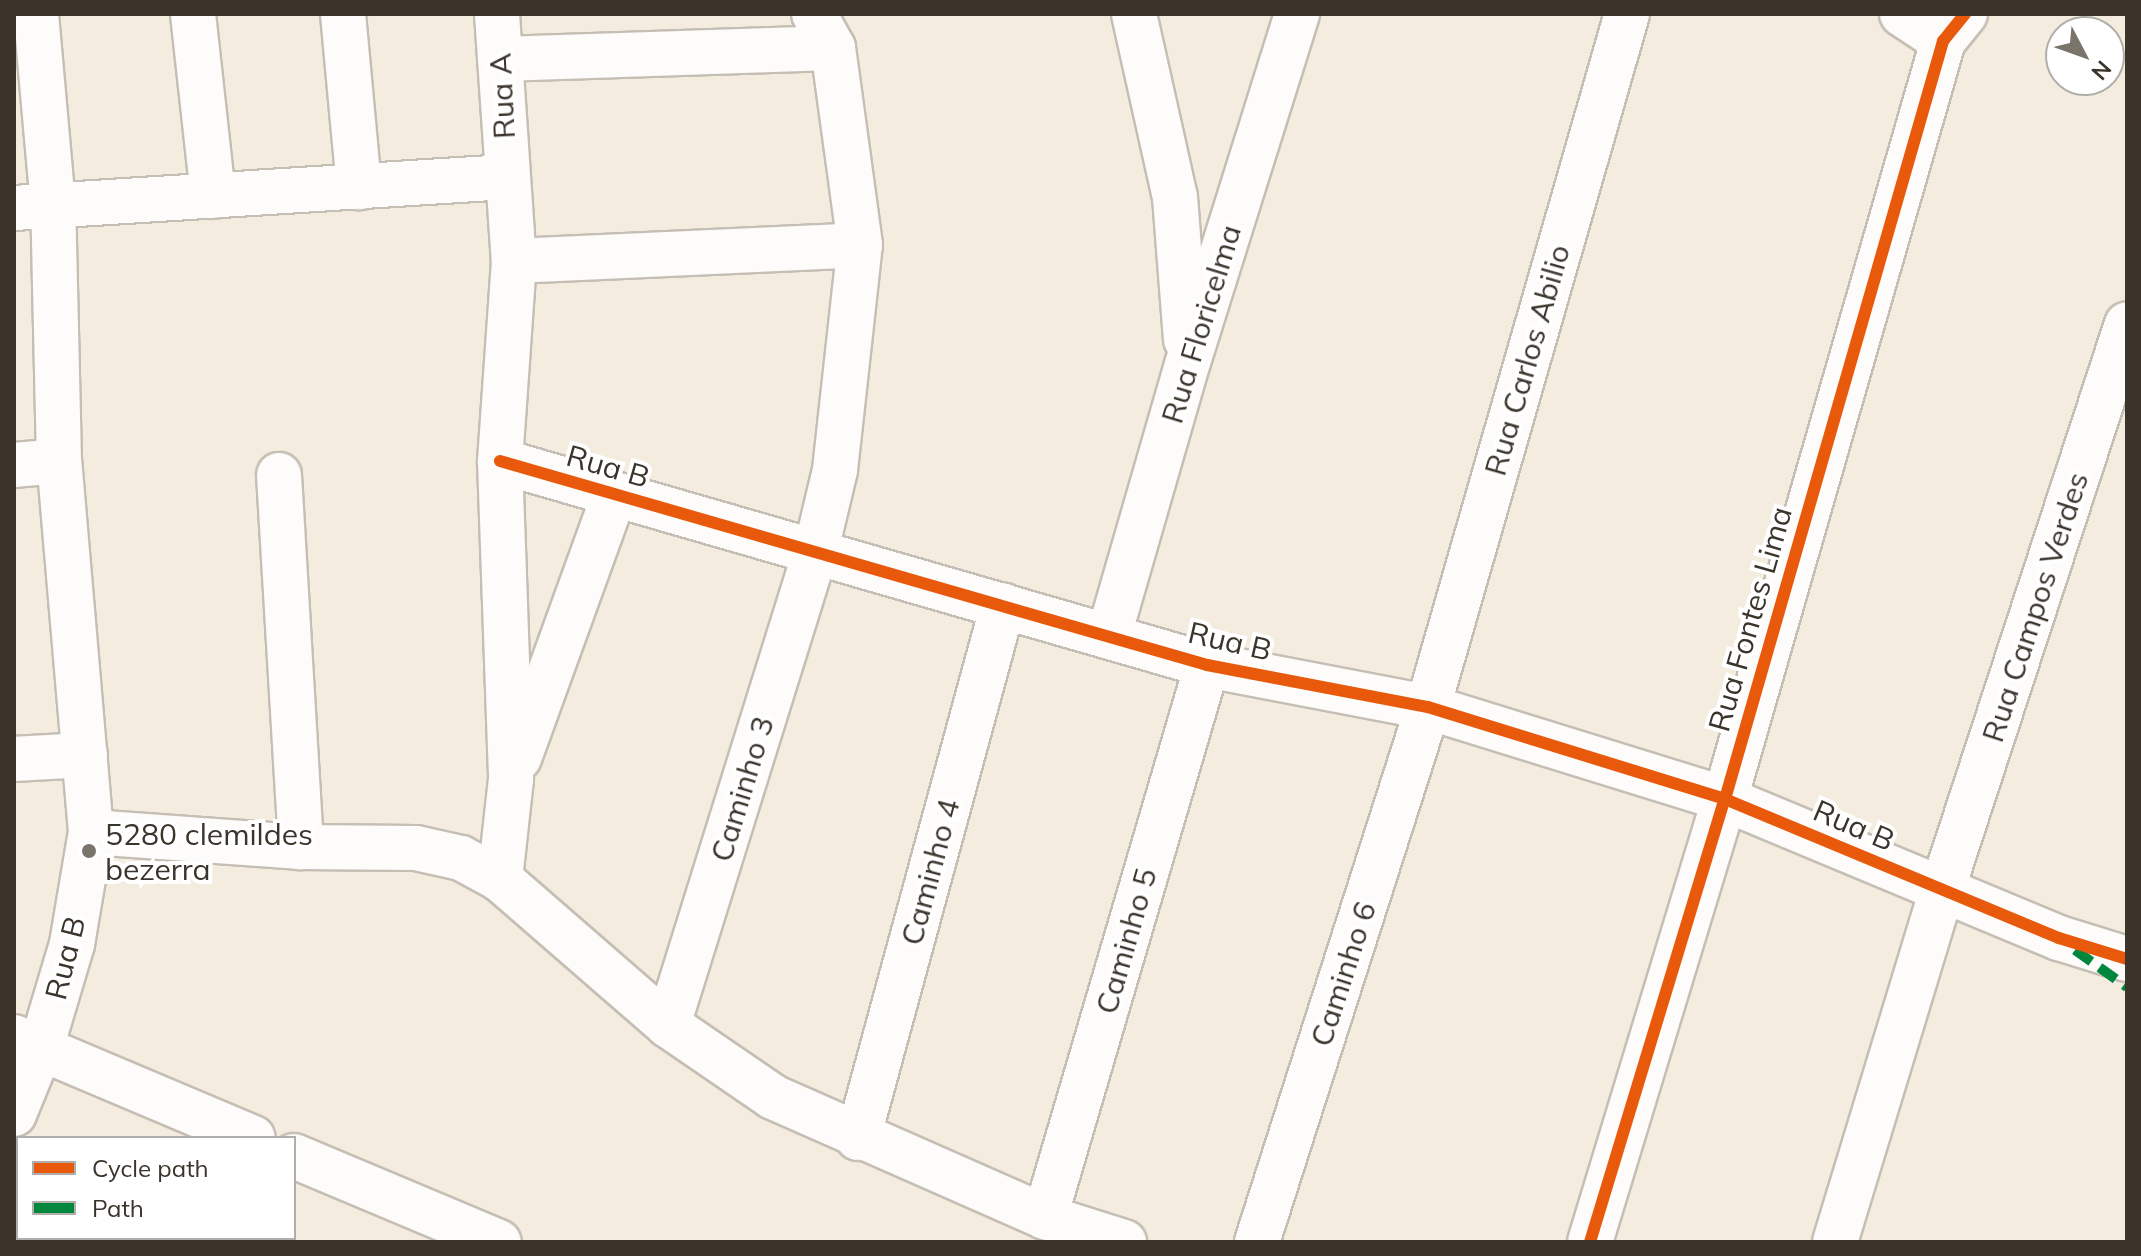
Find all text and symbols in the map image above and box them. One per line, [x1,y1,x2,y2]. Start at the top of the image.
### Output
north arrow [2045,16,2125,96]
street label: Rua A [482,52,522,140]
text: N [2086,55,2118,86]
street label: Rua Floricelma [1154,221,1248,427]
street label: Rua Carlos Abilio [1477,240,1577,480]
street label: Rua B [563,437,653,495]
street label: Rua Campos Verdes [1974,468,2096,746]
street label: Rua Fontes Lima [1701,502,1799,736]
street label: Rua B [1185,614,1275,668]
street label: Caminho 3 [703,712,781,866]
street label: Rua B [1808,792,1900,858]
street label: Caminho 4 [893,795,967,949]
place label: 5280 clemildes bezerra [105,816,313,886]
marker: 5280 clemildes bezerra [80,842,98,860]
street label: Caminho 5 [1088,864,1164,1018]
street label: Caminho 6 [1303,897,1383,1051]
street label: Rua B [37,913,93,1003]
legend [16,1136,296,1240]
text: Cycle path [92,1153,209,1183]
text: Path [92,1193,144,1223]

